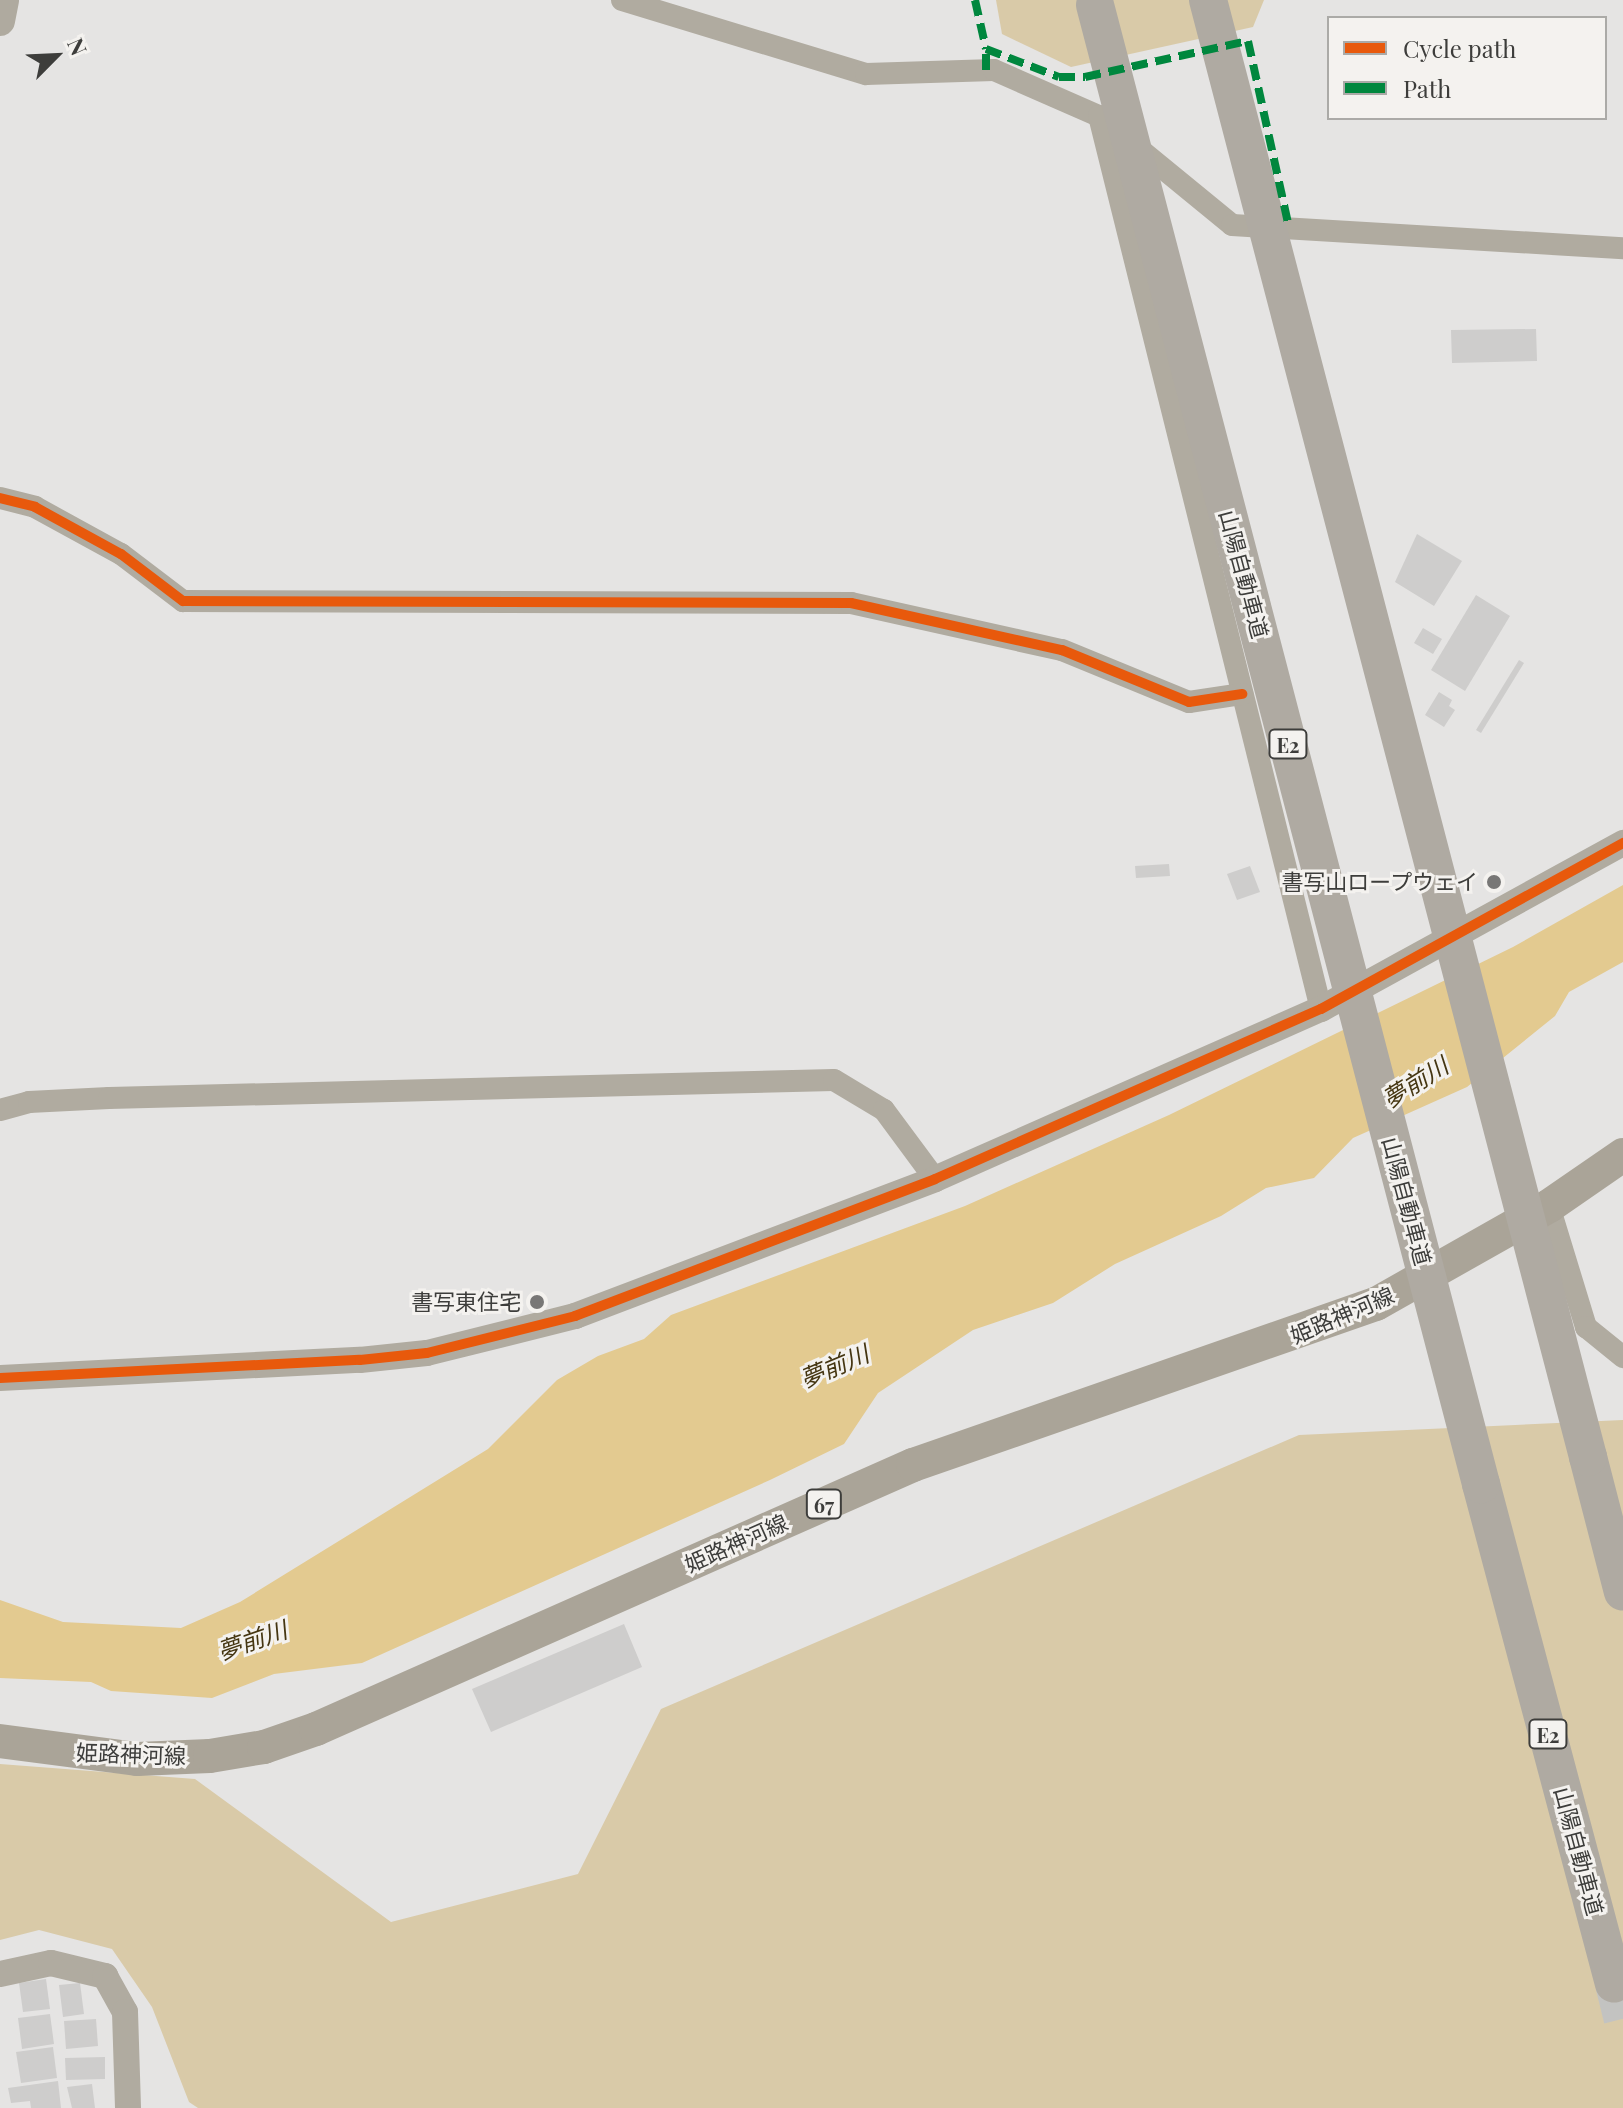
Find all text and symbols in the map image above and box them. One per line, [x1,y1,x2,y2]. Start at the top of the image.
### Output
north arrow [16,16,96,96]
legend [1327,16,1607,120]
text: Cycle path [1403,32,1516,64]
text: N [61,33,95,60]
text: Path [1403,72,1451,104]
street label: 山陽自動車道 [1214,507,1274,641]
road number: E2 [1268,728,1308,760]
place label: 書写山ロープウェイ [1280,869,1478,895]
marker: 書写山ロープウェイ [1485,873,1503,891]
water label: 夢前川 [1377,1051,1453,1113]
street label: 山陽自動車道 [1377,1134,1437,1268]
street label: 姫路神河線 [1286,1281,1398,1349]
place label: 書写東住宅 [411,1289,521,1315]
marker: 書写東住宅 [528,1293,546,1311]
water label: 夢前川 [795,1339,873,1393]
road number: 67 [804,1488,844,1520]
street label: 姫路神河線 [680,1509,792,1577]
water label: 夢前川 [213,1615,291,1665]
road number: E2 [1528,1718,1568,1750]
street label: 姫路神河線 [76,1739,186,1769]
street label: 山陽自動車道 [1549,1784,1609,1918]

